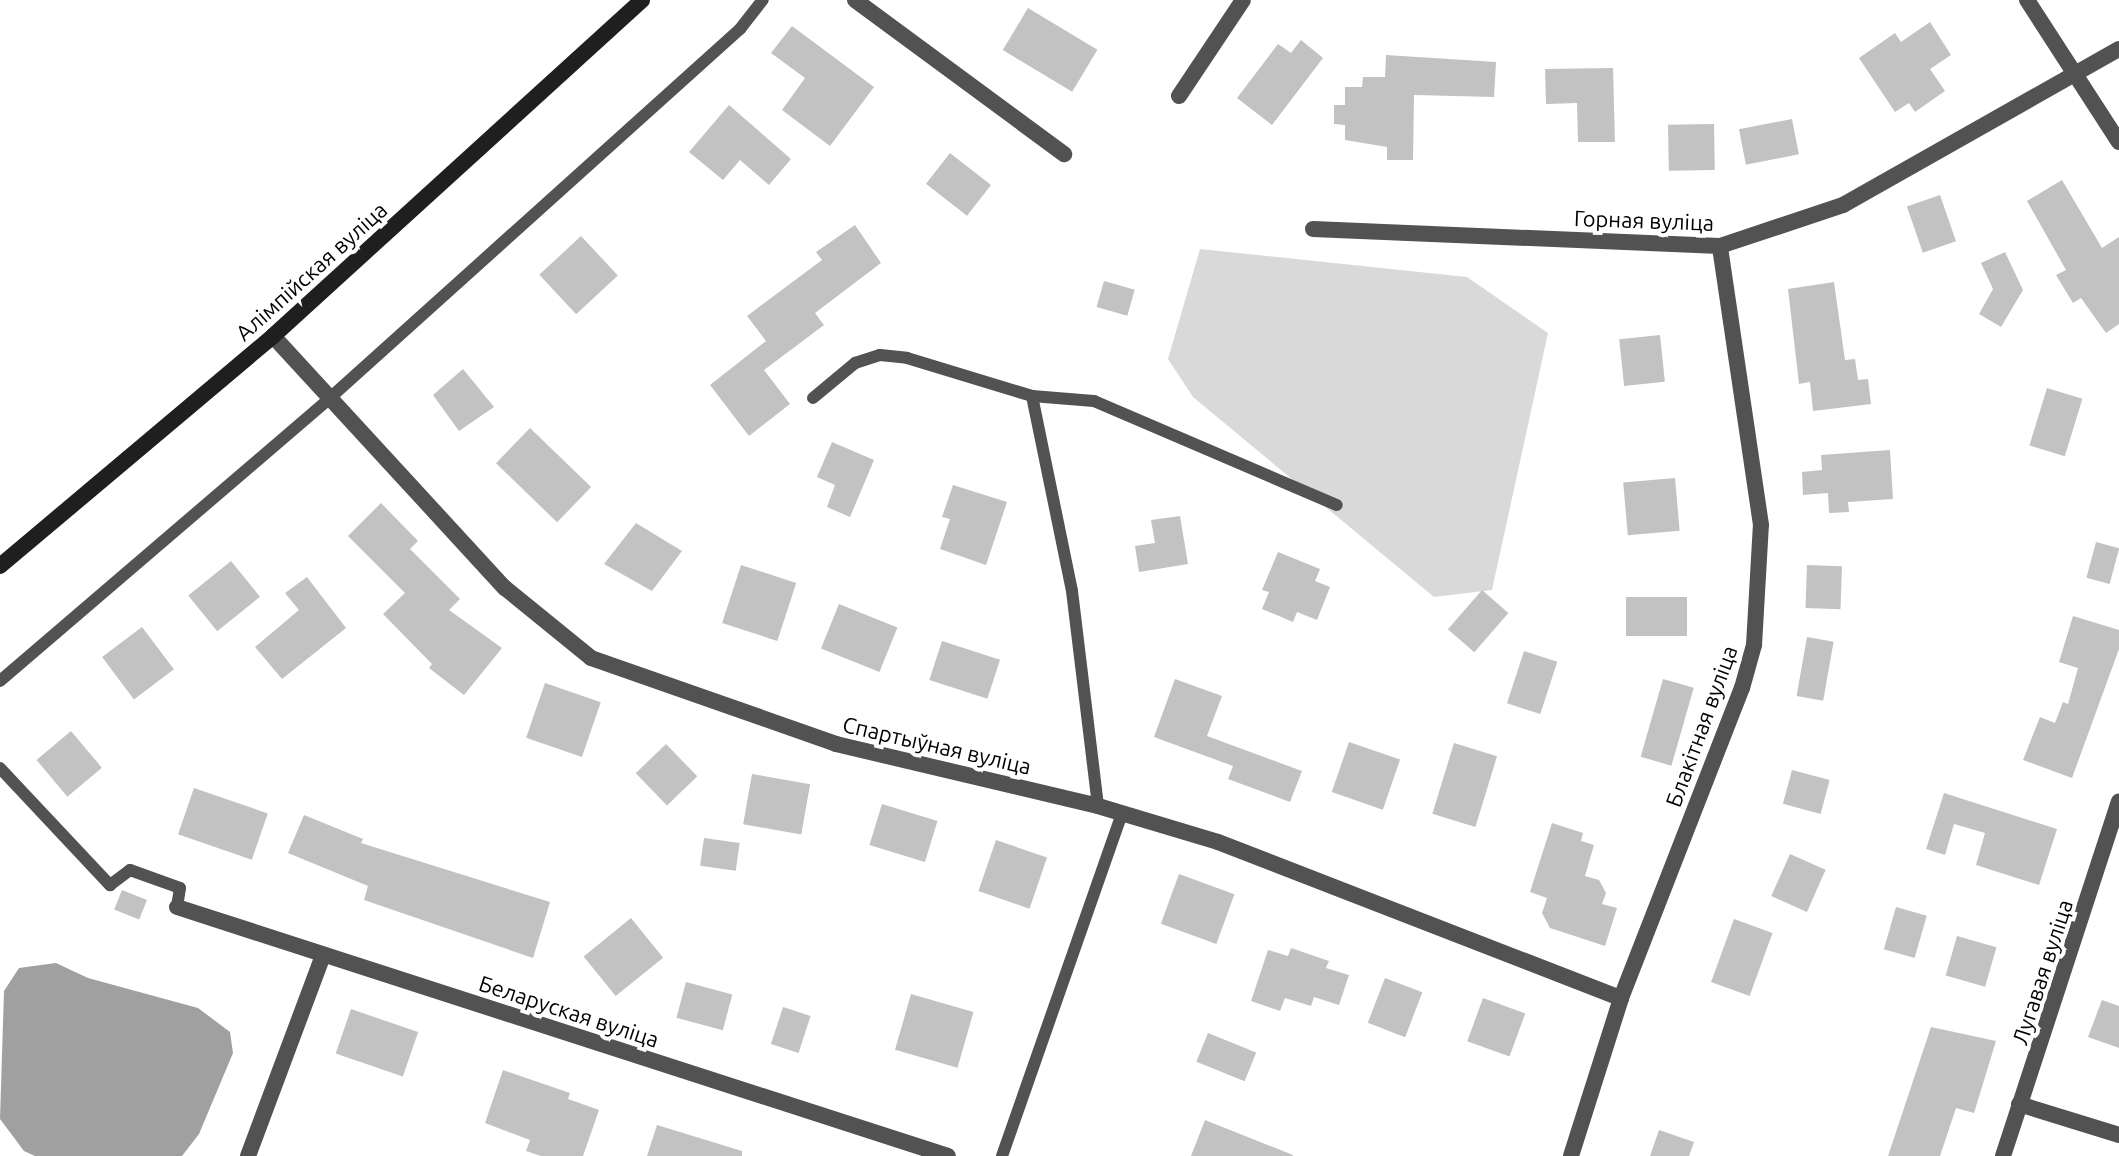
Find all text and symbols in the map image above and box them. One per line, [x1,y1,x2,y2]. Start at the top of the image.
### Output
street label: Алімпійская вуліца [230,196,392,346]
street label: Горная вуліца [1573,204,1715,236]
street label: Блакітная вуліца [1660,642,1742,810]
street label: Спартыўная вуліца [840,710,1034,780]
street label: Лугавая вуліца [2006,896,2078,1048]
street label: Беларуская вуліца [476,969,662,1053]

